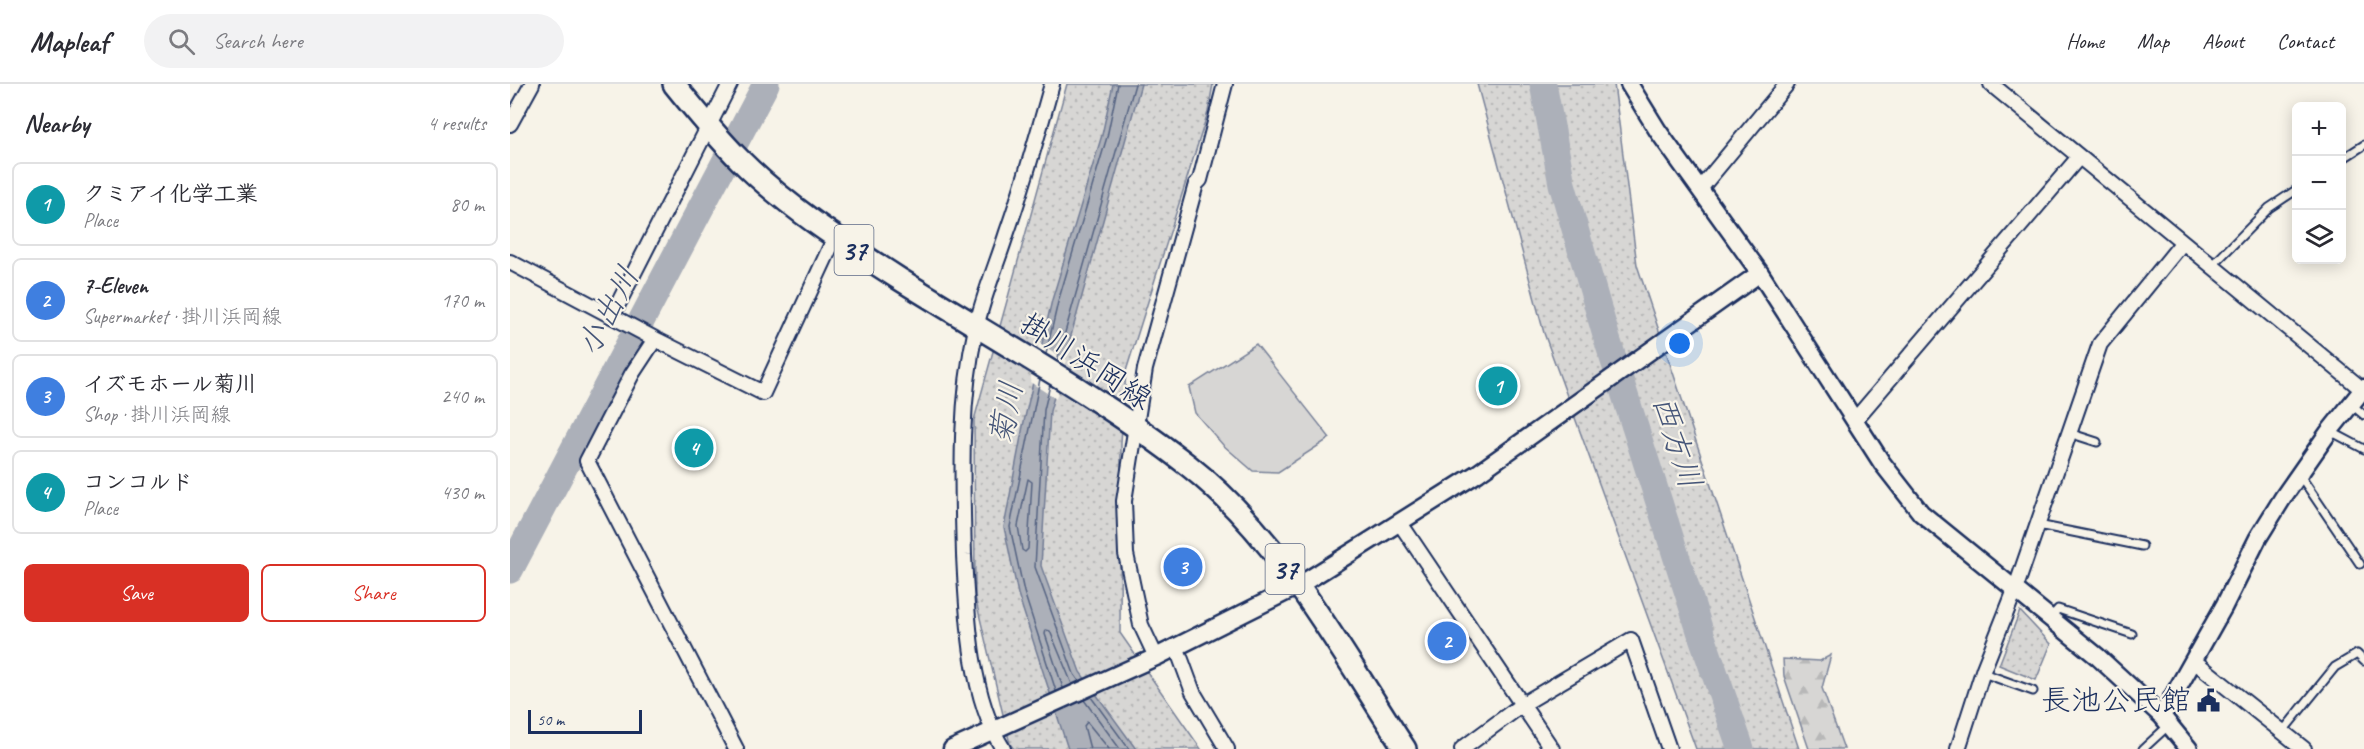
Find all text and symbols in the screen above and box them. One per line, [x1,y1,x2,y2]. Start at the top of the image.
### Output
search box [144,14,564,68]
text: Mapleaf [30,24,108,59]
icon: search [165,25,198,58]
text: Search here [213,27,303,55]
text: Home [2066,28,2104,54]
text: Map [2137,28,2169,54]
text: About [2202,28,2244,54]
text: Contact [2277,28,2334,54]
map controls [2292,102,2346,264]
button: + [2292,102,2346,156]
text: Nearby [24,107,89,140]
text: 4 results [427,111,486,136]
button: − [2292,156,2346,210]
text: クミアイ化学工業 [83,180,258,208]
text: 1 [41,192,50,217]
text: 80 m [450,192,484,217]
text: Place [83,208,118,233]
button: layers [2292,210,2346,264]
road number: 37 [834,225,874,275]
water label: 小出川 [567,259,649,363]
text: 7-Eleven [83,272,148,300]
text: 2 [41,288,50,313]
text: 170 m [441,288,484,313]
text: Supermarket · 掛川浜岡線 [83,304,281,329]
street label: 掛川浜岡線 [1013,304,1159,418]
your location [1665,329,1694,358]
pin: 1 [1478,364,1518,408]
text: イズモホール菊川 [83,370,257,398]
water label: 菊川 [980,378,1032,448]
text: 3 [41,384,50,409]
text: 240 m [441,384,484,409]
water label: 西方川 [1643,390,1711,494]
text: Shop · 掛川浜岡線 [83,402,230,427]
pin: 4 [674,426,714,470]
text: コンコルド [83,468,193,496]
text: 4 [41,480,50,505]
text: 430 m [441,480,484,505]
text: Place [83,496,118,521]
pin: 3 [1164,544,1202,590]
road number: 37 [1266,544,1304,594]
button: Save [24,564,249,622]
button: Share [261,564,486,622]
pin: 2 [1428,618,1466,664]
place label: 長池公民館 [2041,681,2191,719]
public building icon: 長池公民館 [2196,687,2222,713]
scale bar [528,707,642,734]
text: 50 m [537,710,564,730]

